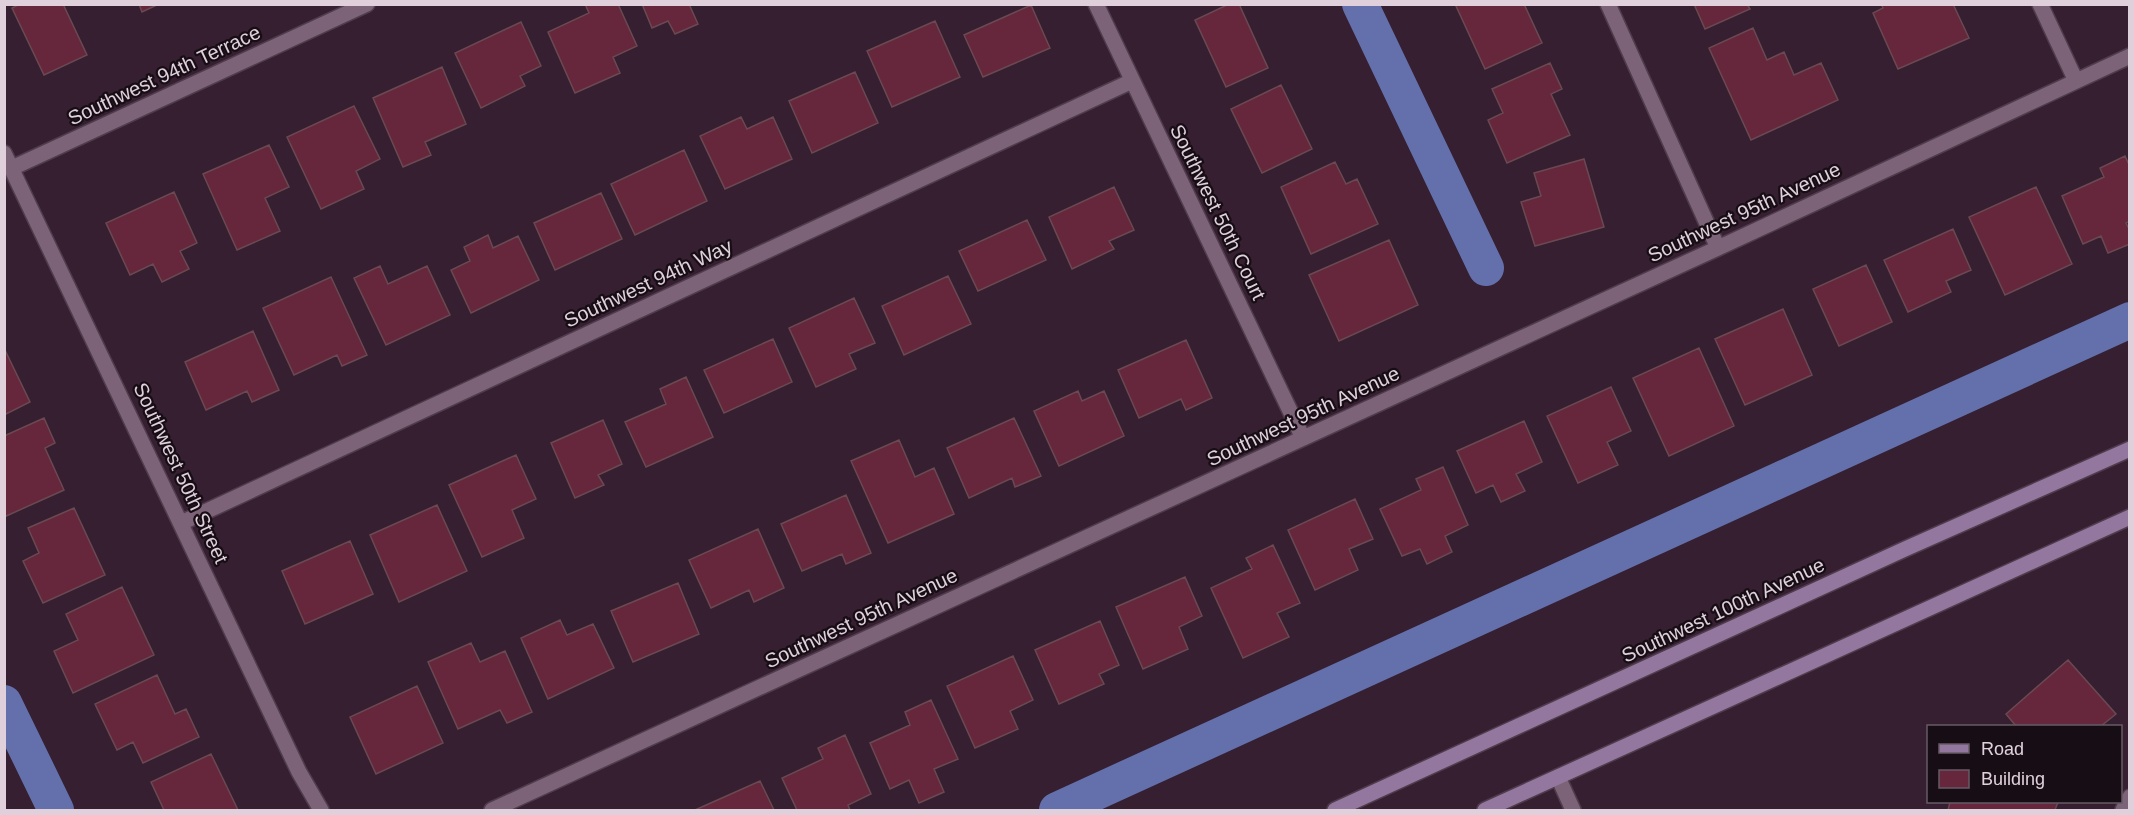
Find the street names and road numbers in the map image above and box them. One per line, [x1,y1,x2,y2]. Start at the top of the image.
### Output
street label: Southwest 94th Terrace [64,21,264,129]
street label: Southwest 50th Court [1166,121,1270,304]
street label: Southwest 95th Avenue [1644,158,1844,266]
street label: Southwest 94th Way [561,234,735,332]
street label: Southwest 95th Avenue [1203,362,1403,470]
street label: Southwest 50th Street [129,379,233,567]
street label: Southwest 100th Avenue [1618,553,1828,667]
street label: Southwest 95th Avenue [761,564,961,672]

